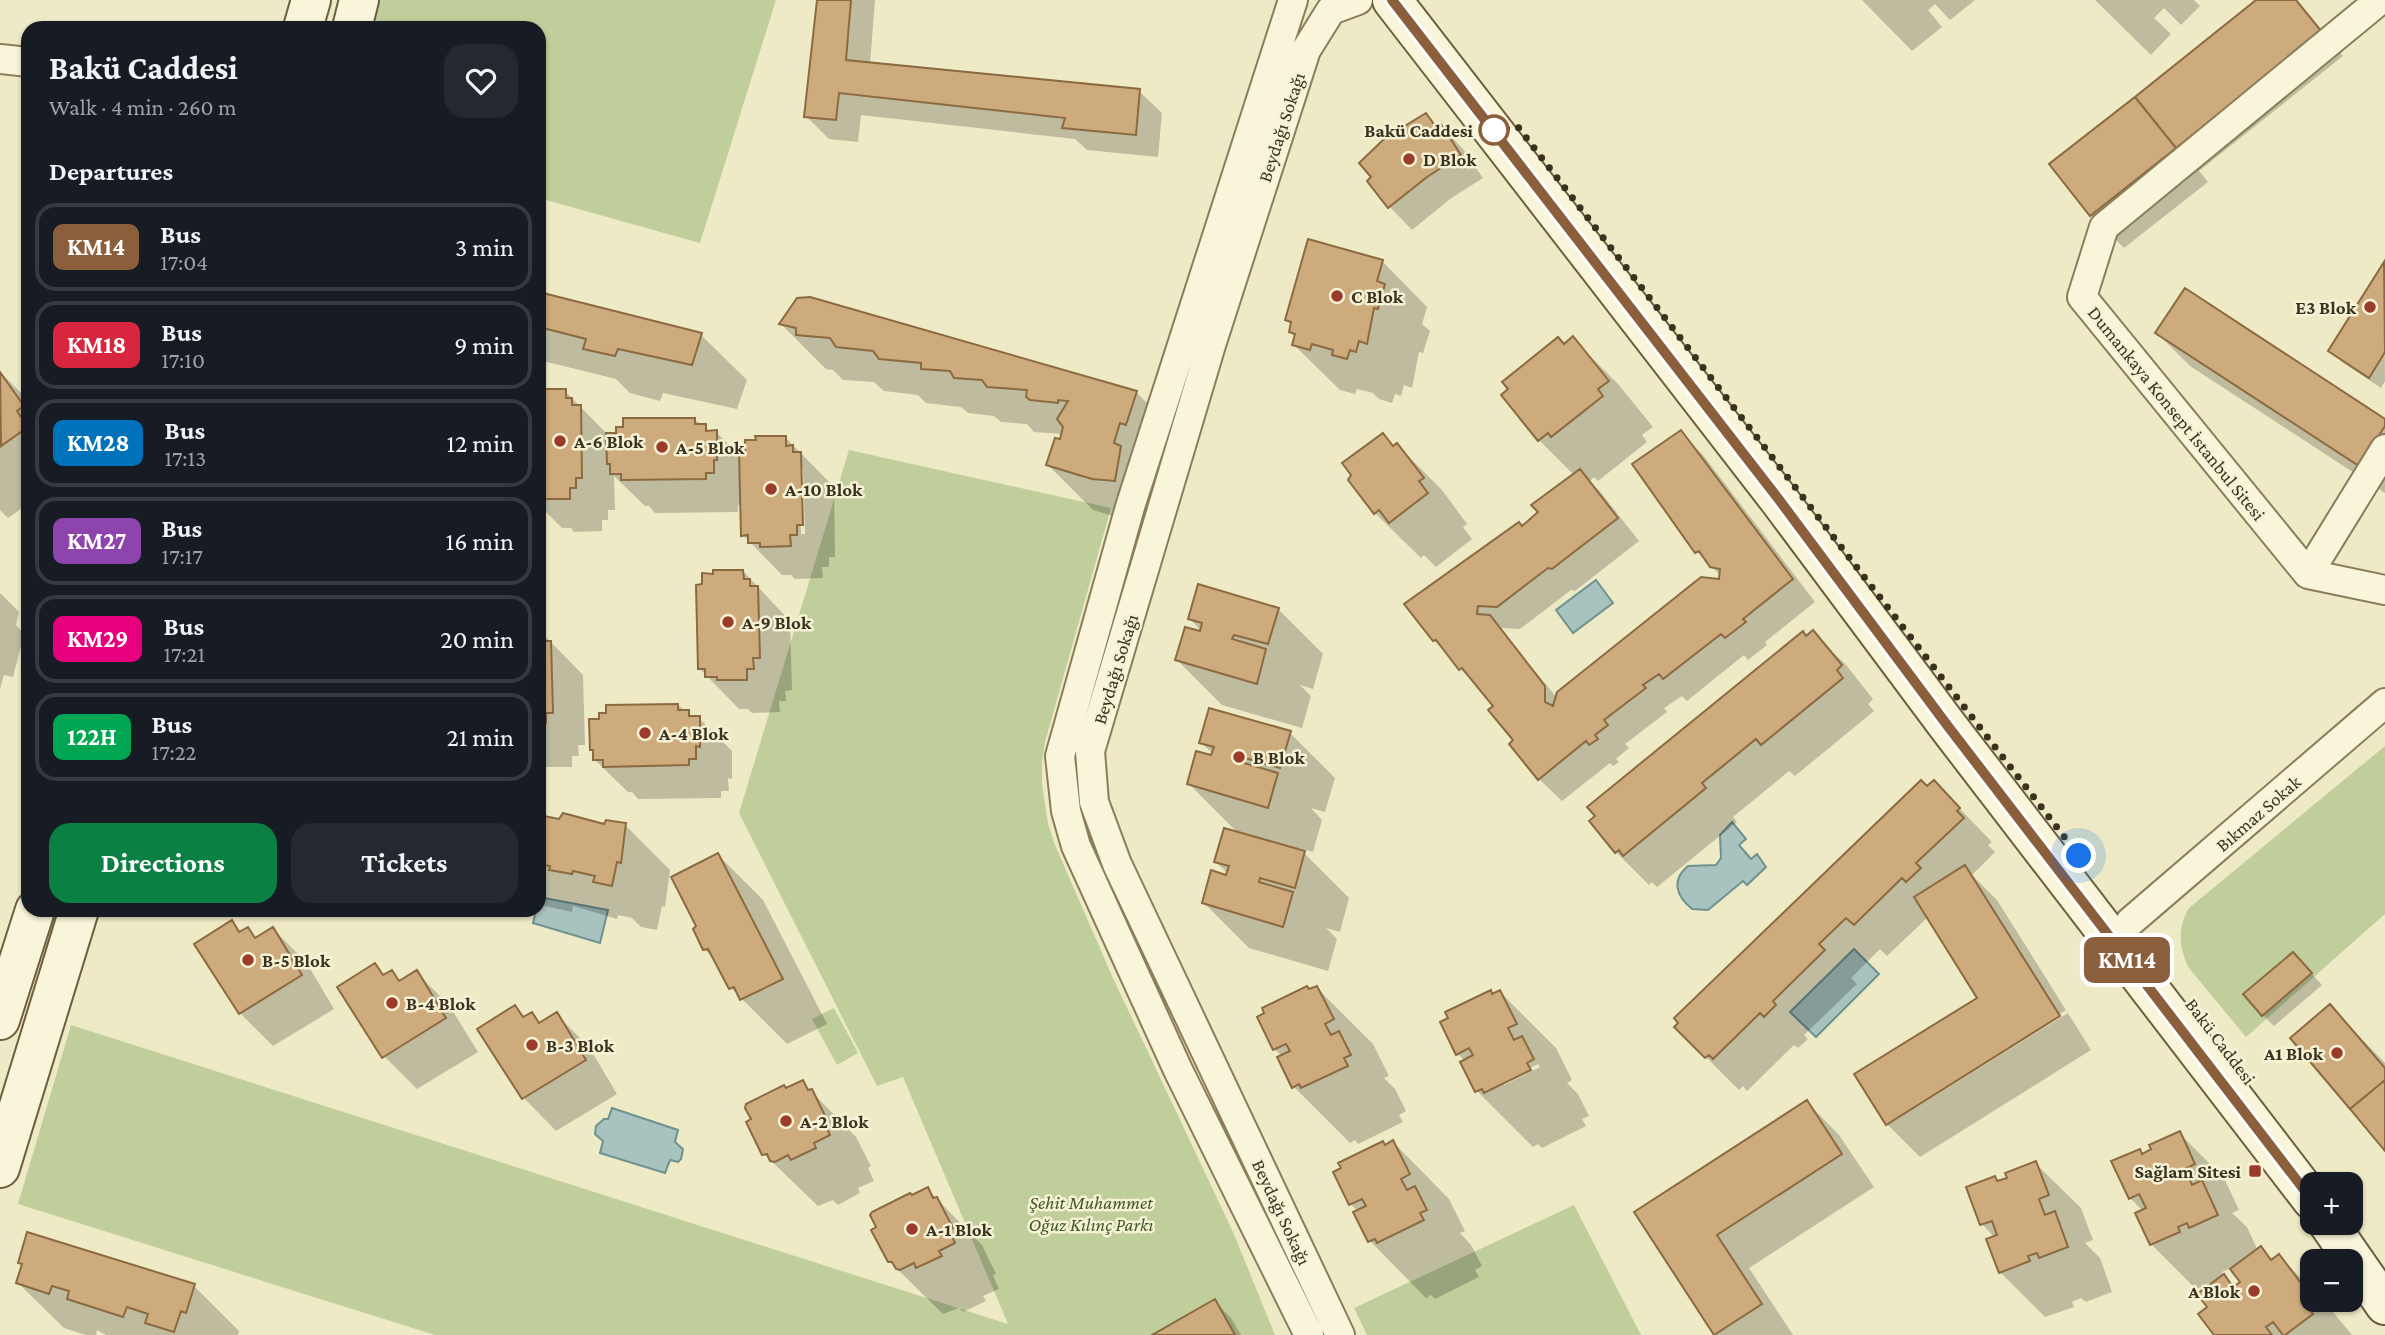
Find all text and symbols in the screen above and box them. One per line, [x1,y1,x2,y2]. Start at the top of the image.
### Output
button: heart [444,44,518,118]
text: Bakü Caddesi [49,49,238,86]
street label: Beydağı Sokağı [1254,70,1309,185]
text: Walk · 4 min · 260 m [49,94,236,120]
marker: Bakü Caddesi [1479,115,1509,145]
place label: Bakü Caddesi [1364,120,1473,141]
place label: D Blok [1423,149,1477,170]
marker: D Blok [1401,151,1417,167]
text: Departures [49,157,173,186]
text: Bus [160,220,201,249]
text: KM14 [67,233,125,260]
text: 3 min [455,233,514,262]
text: 17:04 [160,249,208,275]
place label: C Blok [1351,286,1404,307]
marker: C Blok [1329,288,1345,304]
place label: E3 Blok [2295,297,2357,318]
marker: E3 Blok [2362,299,2378,315]
street label: Dumankaya Konsept İstanbul Sitesi [2084,302,2269,525]
text: Bus [161,318,202,347]
text: KM18 [67,331,126,358]
text: 9 min [454,331,514,360]
text: 17:10 [161,347,205,373]
text: Bus [164,416,205,445]
text: KM28 [67,429,129,456]
text: 12 min [446,429,514,458]
place label: A-6 Blok [573,431,644,452]
marker: A-6 Blok [552,433,568,449]
place label: A-5 Blok [675,437,745,458]
marker: A-5 Blok [654,439,670,455]
text: 17:13 [164,445,206,471]
place label: A-10 Blok [784,479,863,500]
marker: A-10 Blok [763,481,779,497]
text: Bus [162,514,202,543]
text: KM27 [67,527,127,554]
text: 16 min [446,527,514,556]
text: 17:17 [162,543,203,569]
text: Bus [163,612,204,641]
place label: A-9 Blok [741,612,812,633]
street label: Beydağı Sokağı [1089,612,1142,727]
marker: A-9 Blok [720,614,736,630]
text: KM29 [67,625,128,652]
text: 20 min [440,625,514,654]
text: 17:21 [163,641,205,667]
text: Bus [152,710,192,739]
text: 122H [67,723,117,750]
text: 21 min [446,723,514,752]
place label: A-4 Blok [658,723,729,744]
marker: A-4 Blok [637,725,653,741]
text: 17:22 [152,739,197,765]
place label: B Blok [1253,747,1305,768]
marker: B Blok [1231,749,1247,765]
street label: Bıkmaz Sokak [2212,770,2306,856]
button: Directions [49,823,277,903]
button: Tickets [291,823,518,903]
your location [2061,838,2096,873]
line badge: KM14 [2078,937,2176,983]
text: KM14 [2098,946,2156,973]
place label: B-5 Blok [262,950,331,971]
marker: B-5 Blok [240,952,256,968]
place label: B-4 Blok [406,993,476,1014]
street label: Bakü Caddesi [2181,994,2260,1089]
marker: B-4 Blok [384,995,400,1011]
place label: B-3 Blok [546,1035,615,1056]
marker: B-3 Blok [524,1037,540,1053]
place label: A1 Blok [2263,1043,2324,1064]
marker: A1 Blok [2329,1045,2345,1061]
place label: A-2 Blok [799,1111,869,1132]
marker: A-2 Blok [778,1113,794,1129]
street label: Beydağı Sokağı [1248,1156,1315,1268]
place label: Sağlam Sitesi [2134,1161,2241,1182]
marker: Sağlam Sitesi [2247,1163,2263,1179]
map controls [2300,1172,2363,1312]
button: + [2300,1172,2363,1235]
park label: Şehit Muhammet Oğuz Kılınç Parkı [1029,1192,1153,1235]
place label: A-1 Blok [925,1219,993,1240]
marker: A-1 Blok [904,1221,920,1237]
button: − [2300,1249,2363,1312]
place label: A Blok [2187,1281,2241,1302]
marker: A Blok [2246,1283,2262,1299]

